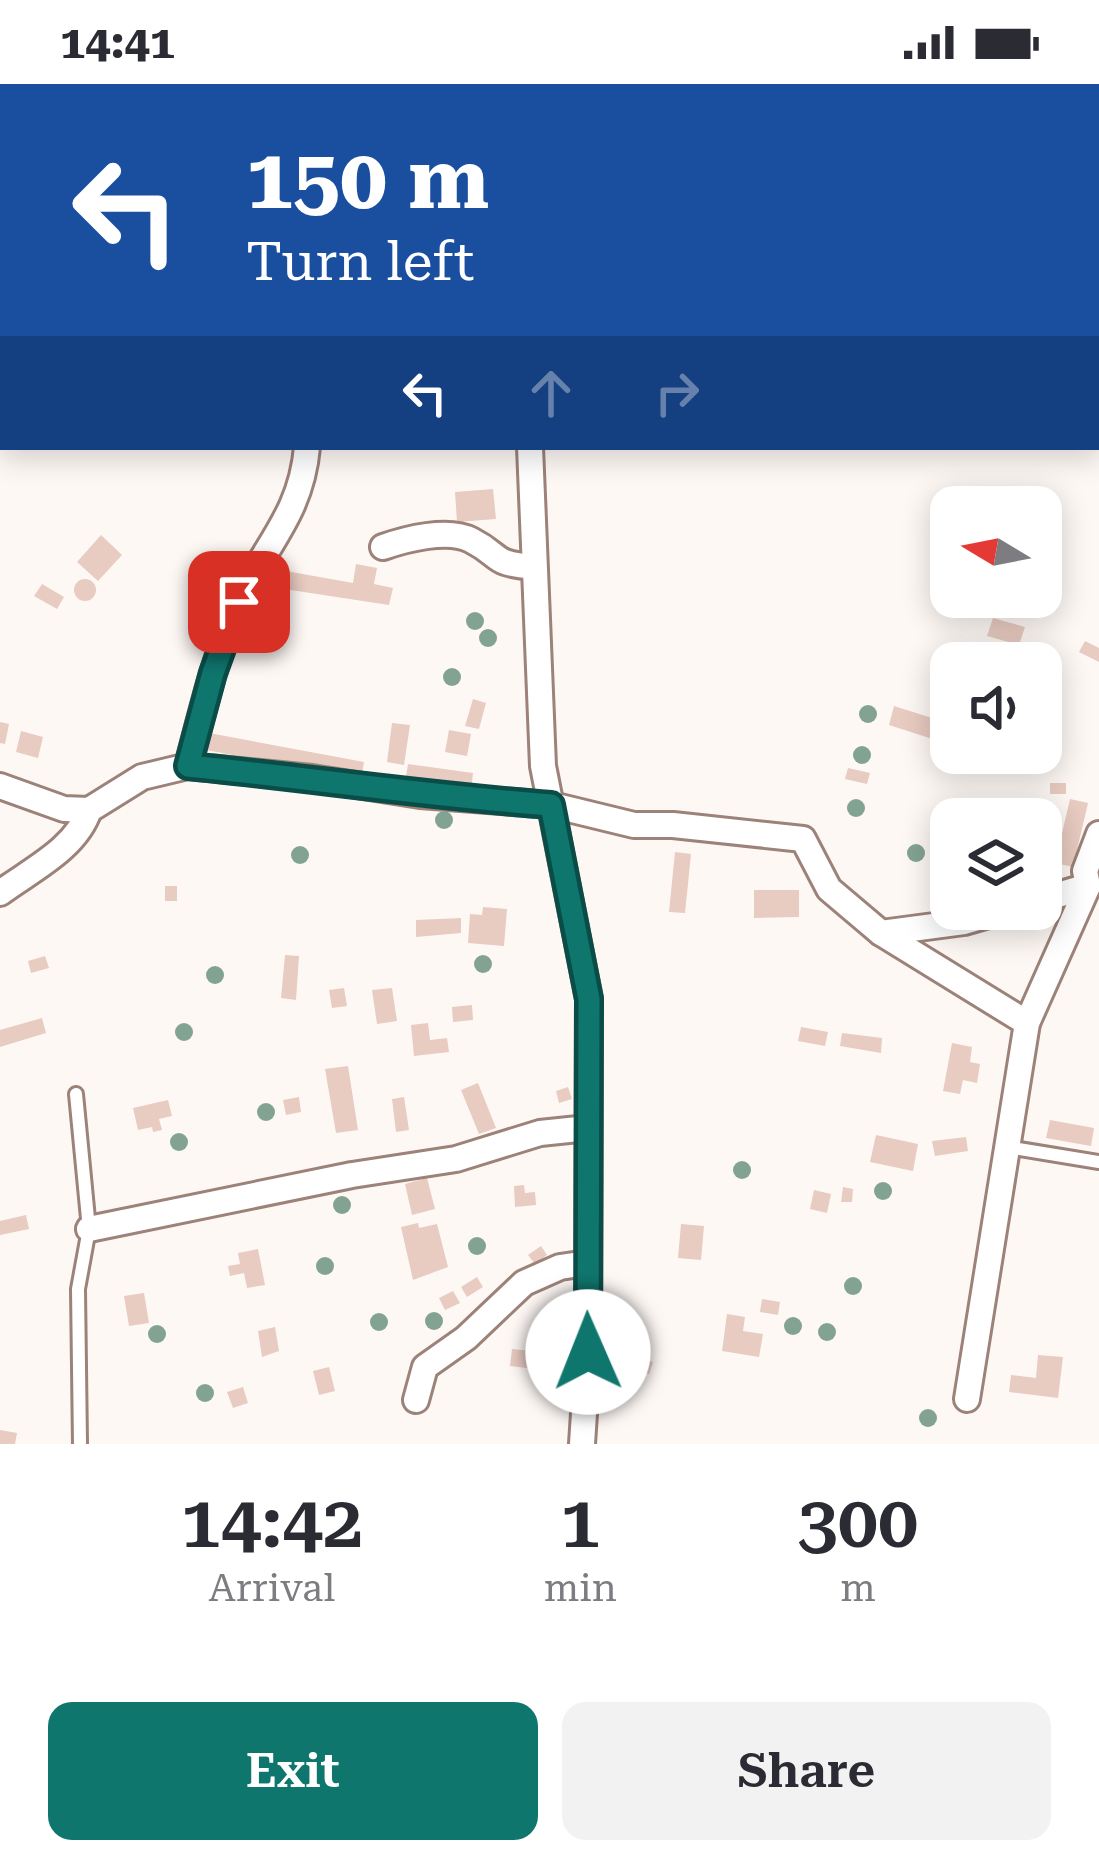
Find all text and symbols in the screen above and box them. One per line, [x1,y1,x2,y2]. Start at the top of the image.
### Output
text: 14:41 [60,16,175,69]
text: 150 m [246,130,489,228]
icon: left [48,132,204,288]
text: Turn left [246,230,474,293]
icon: left [392,360,458,426]
icon: ahead [518,360,584,426]
icon: right [644,360,710,426]
north arrow [930,486,1062,618]
map controls [930,486,1062,930]
pin [188,551,290,653]
icon: arrive [206,569,272,635]
button: sound [930,642,1062,774]
button: layers [930,798,1062,930]
position arrow [525,1289,651,1415]
text: 14:42 [181,1480,363,1565]
text: 1 [560,1480,600,1565]
text: 300 [797,1480,918,1565]
text: Arrival [208,1565,335,1611]
text: min [544,1565,617,1611]
text: m [840,1565,876,1611]
button: Exit [48,1702,538,1840]
button: Share [562,1702,1051,1840]

